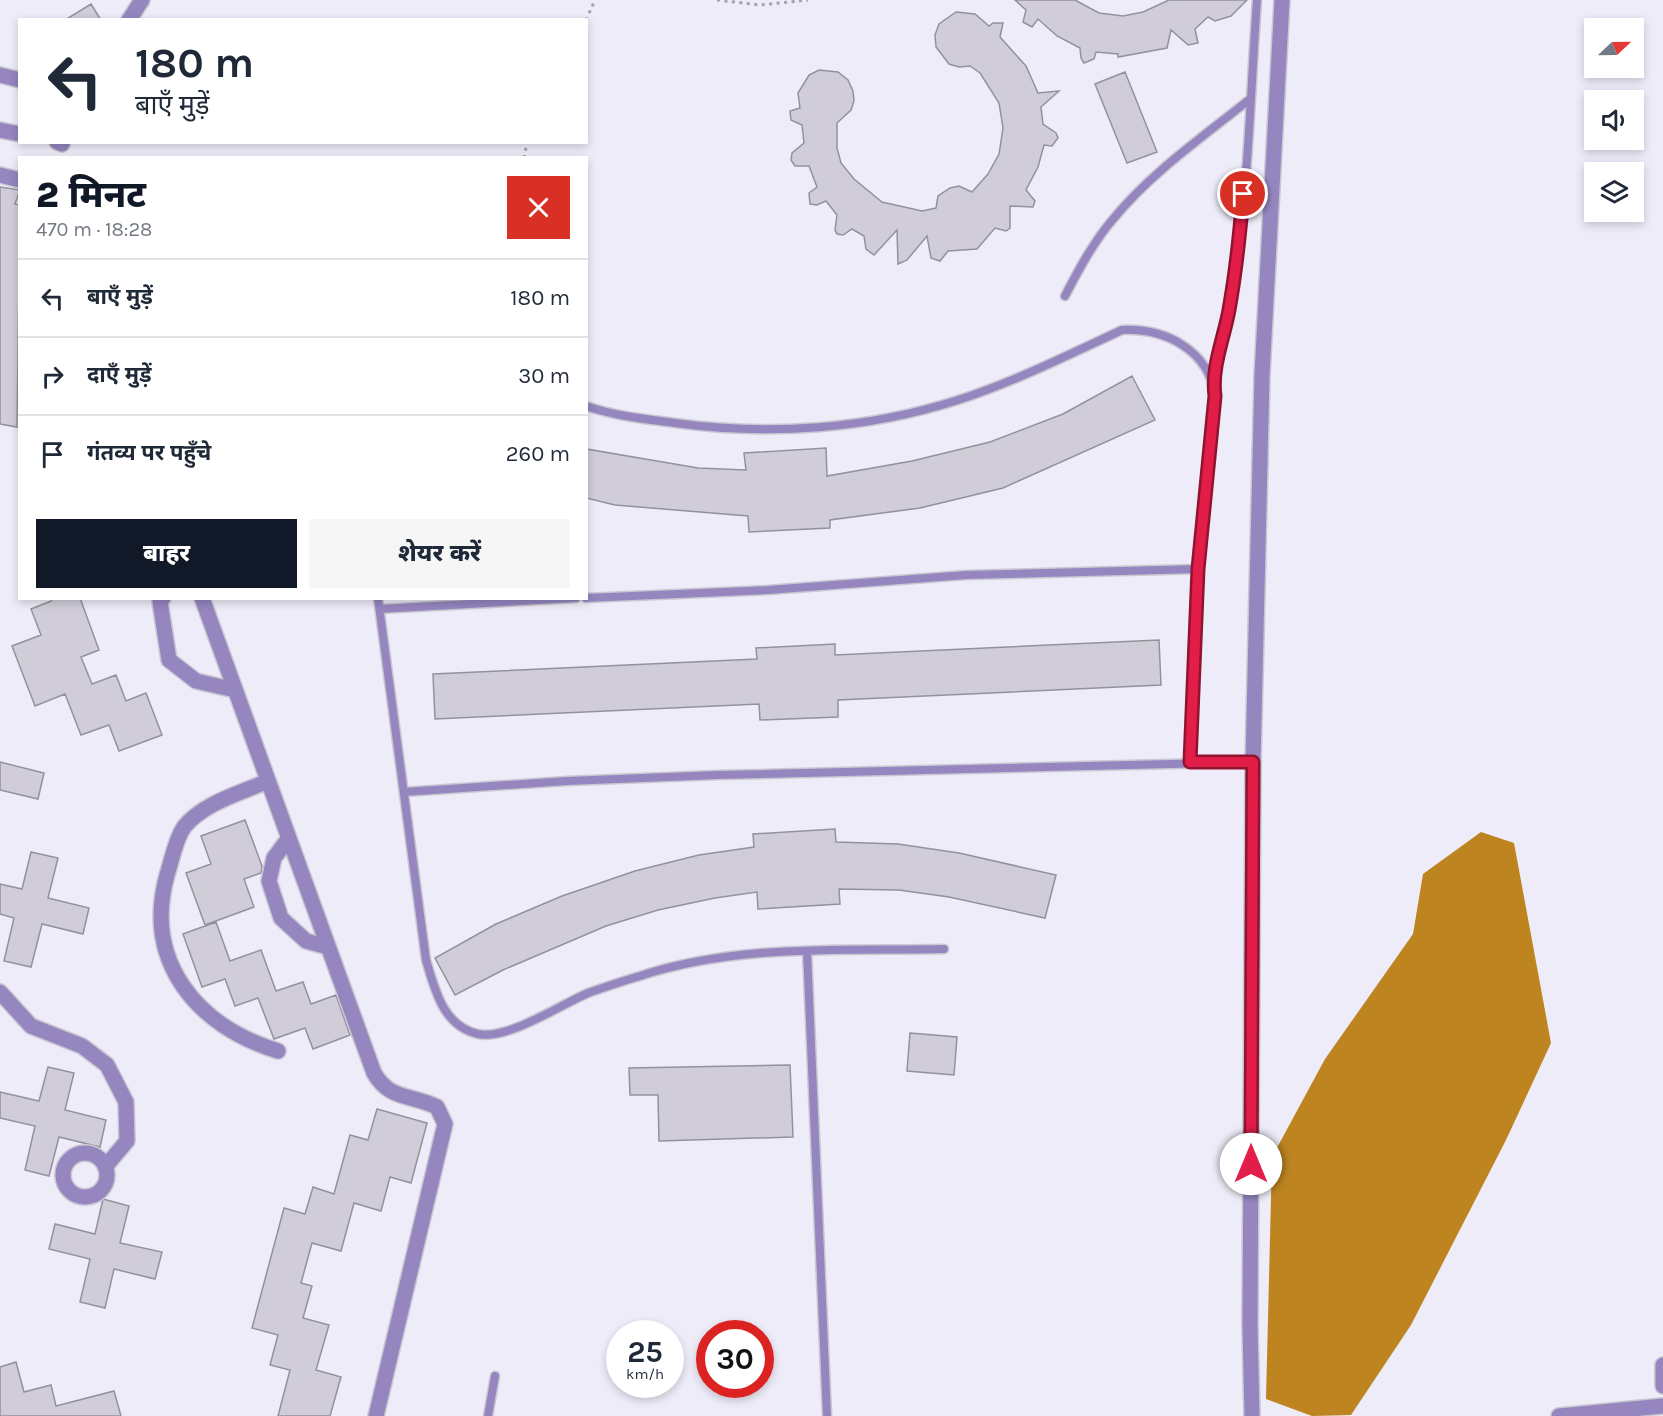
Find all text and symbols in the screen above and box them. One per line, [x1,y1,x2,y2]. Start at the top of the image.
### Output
north arrow [1584,18,1644,78]
map controls [1584,18,1644,222]
text: 180 m [135,38,254,88]
icon: left [36,42,114,120]
text: बाएँ मुड़ें [135,89,209,121]
button: sound [1584,90,1644,150]
button: layers [1584,162,1644,222]
pin [1217,168,1268,219]
text: 2 मिनट [36,174,146,216]
button: close [507,176,570,239]
icon: arrive [1226,177,1259,210]
text: 470 m · 18:28 [36,218,152,241]
icon: left [36,282,69,315]
text: बाएँ मुड़ें [87,284,153,310]
text: 180 m [510,285,570,311]
icon: right [36,360,69,393]
text: दाएँ मुड़ें [87,362,152,388]
text: 30 m [518,363,570,389]
icon: arrive [36,438,69,471]
text: गंतव्य पर पहुँचे [87,440,211,466]
text: 260 m [506,441,570,467]
button: बाहर [36,519,297,588]
button: शेयर करें [309,519,570,588]
position arrow [1219,1132,1283,1196]
speed limit sign: 30 [696,1320,774,1398]
text: 25 [627,1334,663,1370]
text: km/h [626,1365,664,1383]

